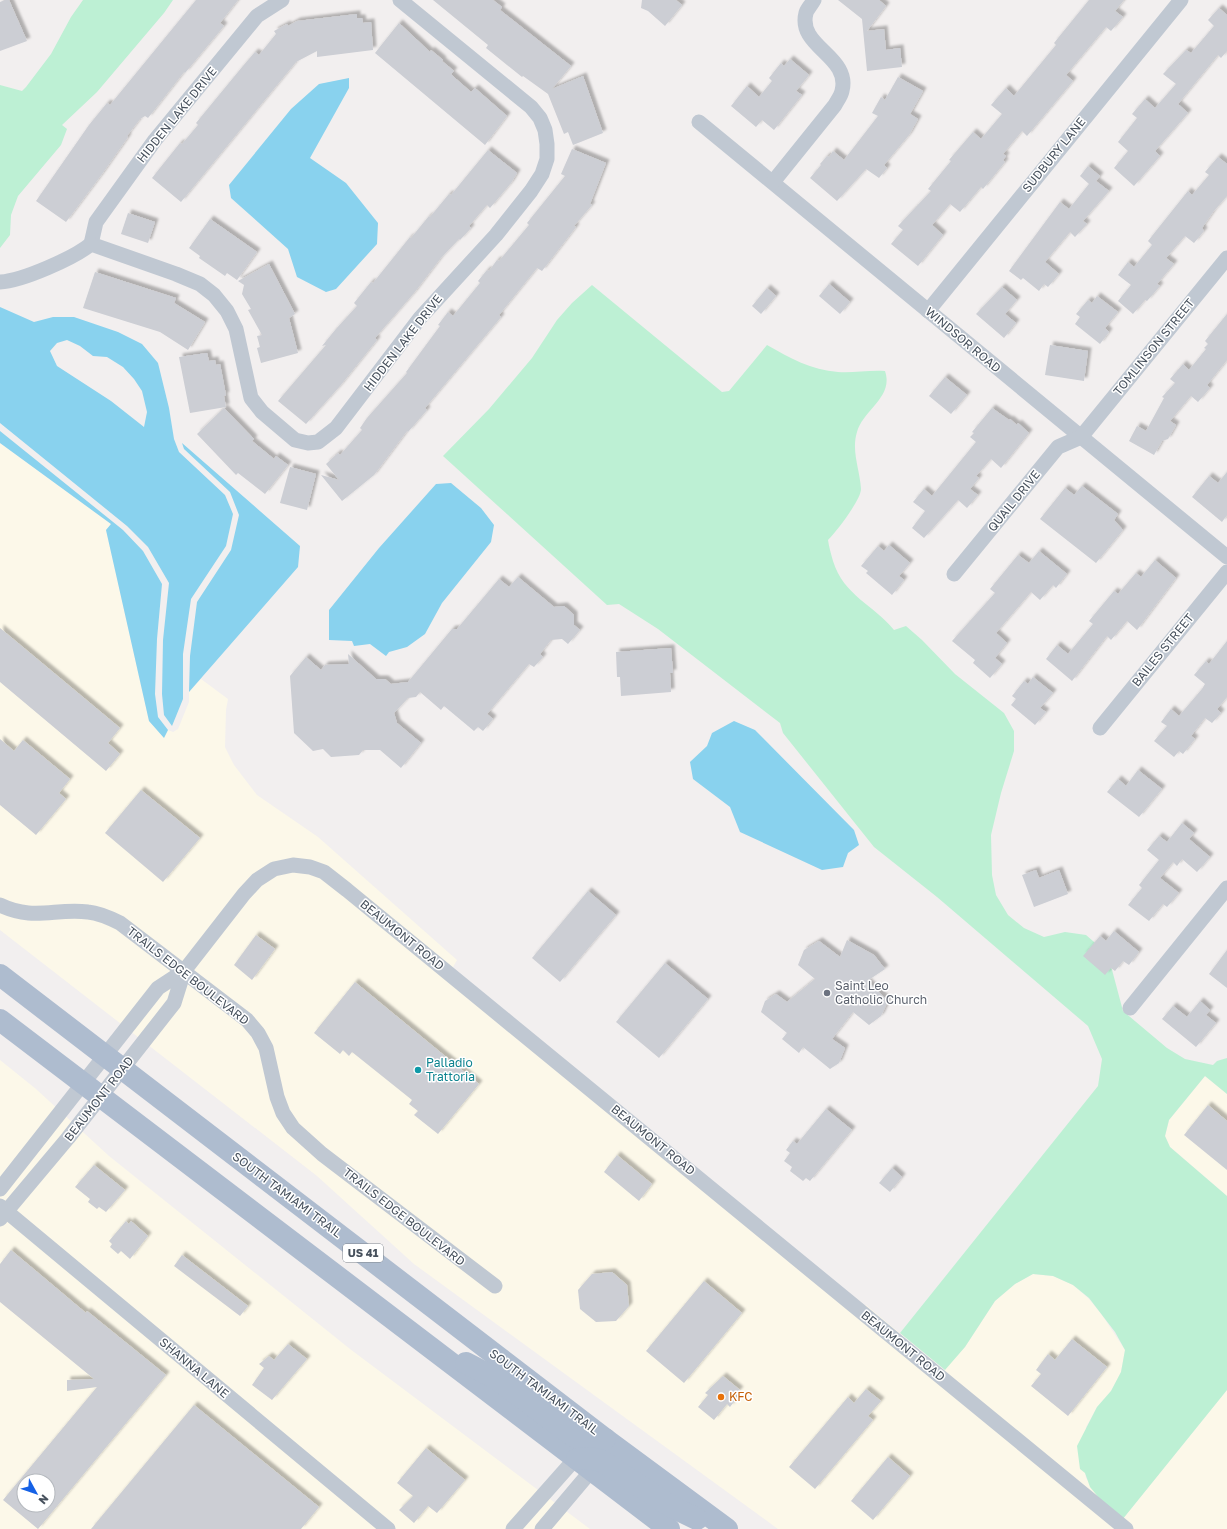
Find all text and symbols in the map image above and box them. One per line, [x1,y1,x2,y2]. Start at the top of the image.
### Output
street label: HIDDEN LAKE DRIVE [133,64,220,166]
street label: SUDBURY LANE [1019,114,1088,195]
street label: HIDDEN LAKE DRIVE [360,291,445,394]
street label: TOMLINSON STREET [1110,295,1198,398]
street label: WINDSOR ROAD [923,304,1004,376]
street label: QUAIL DRIVE [984,467,1043,534]
street label: BAILES STREET [1129,610,1197,689]
street label: BEAUMONT ROAD [357,896,447,973]
street label: TRAILS EDGE BOULEVARD [124,923,252,1028]
place label: Saint Leo Catholic Church [835,978,927,1007]
marker: Saint Leo Catholic Church [822,988,832,998]
street label: BEAUMONT ROAD [61,1053,136,1144]
place label: Palladio Trattoria [426,1055,475,1084]
marker: Palladio Trattoria [413,1065,423,1075]
street label: BEAUMONT ROAD [608,1101,698,1178]
street label: SOUTH TAMIAMI TRAIL [230,1149,345,1241]
street label: TRAILS EDGE BOULEVARD [340,1164,468,1269]
road number: US 41 [343,1244,383,1262]
street label: BEAUMONT ROAD [858,1307,948,1384]
street label: SHANNA LANE [157,1334,232,1401]
street label: SOUTH TAMIAMI TRAIL [487,1346,602,1438]
place label: KFC [729,1389,753,1404]
marker: KFC [716,1392,726,1402]
north arrow [16,1473,56,1513]
text: N [36,1492,52,1507]

